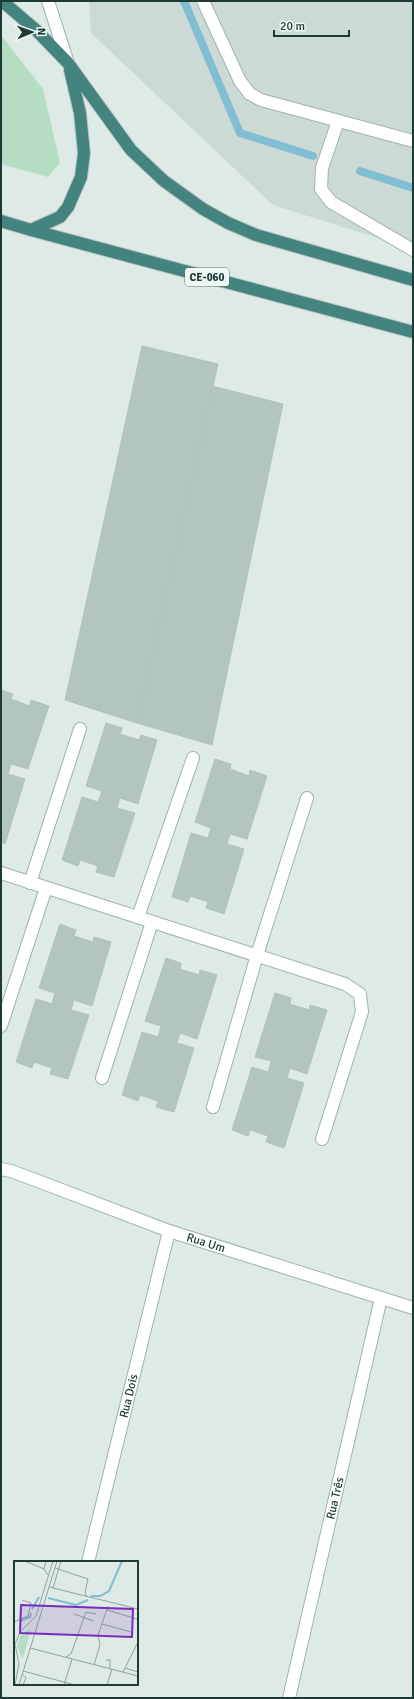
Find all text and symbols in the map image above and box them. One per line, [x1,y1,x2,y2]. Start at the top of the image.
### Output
north arrow [12,12,52,52]
scale bar [274,12,349,38]
text: 20 m [280,19,305,34]
text: N [35,28,48,36]
road number: CE-060 [185,268,229,286]
street label: Rua Um [185,1230,227,1256]
street label: Rua Dois [116,1372,141,1419]
street label: Rua Três [323,1476,347,1521]
inset map [14,1561,138,1685]

